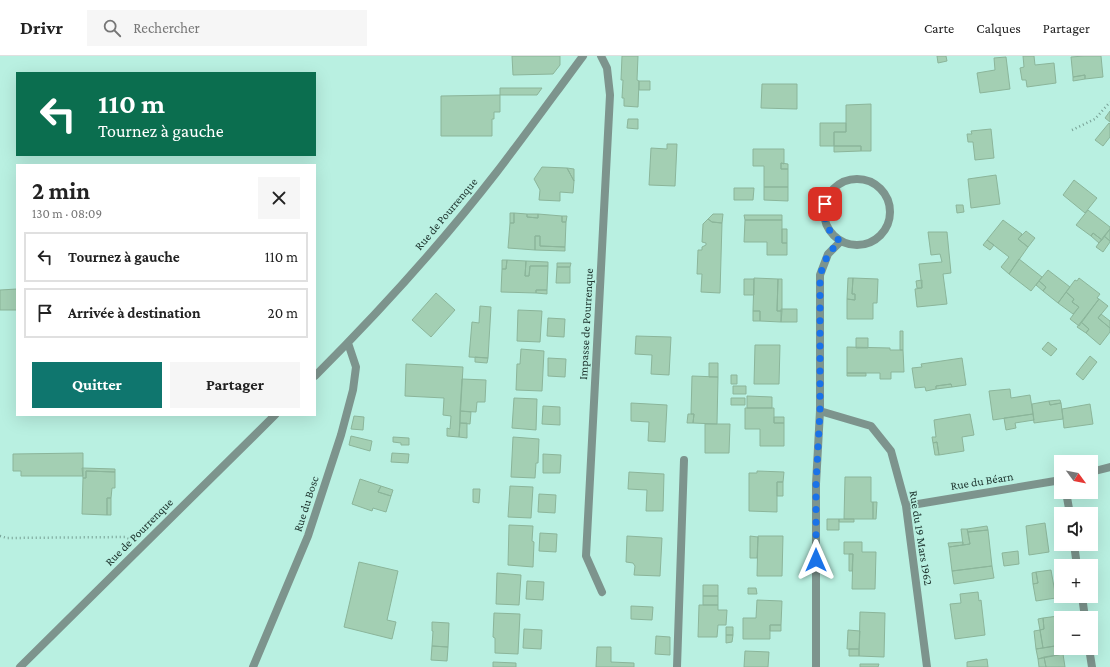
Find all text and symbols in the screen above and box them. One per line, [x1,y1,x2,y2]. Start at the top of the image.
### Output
search box [87,10,367,46]
text: Drivr [20,17,63,38]
icon: search [101,17,123,39]
text: Rechercher [133,20,200,36]
text: Carte [924,20,954,36]
text: Calques [976,20,1021,36]
text: Partager [1043,20,1090,36]
icon: left [32,88,84,140]
text: 110 m [98,88,165,119]
text: Tournez à gauche [98,121,224,141]
street label: Rue de Pourrenque [412,175,480,253]
text: 2 min [32,177,90,204]
button: close [258,177,300,219]
pin [808,187,842,221]
icon: arrive [814,193,836,215]
text: 130 m · 08:09 [32,206,102,221]
icon: left [34,246,56,268]
text: Tournez à gauche [68,249,180,265]
text: 110 m [265,249,298,265]
street label: Impasse de Pourrenque [576,268,596,380]
icon: arrive [34,302,56,324]
text: Arrivée à destination [68,305,201,321]
text: 20 m [268,305,298,321]
button: Quitter [32,362,162,408]
button: Partager [170,362,300,408]
north arrow [1054,455,1098,499]
map controls [1054,455,1098,655]
street label: Rue du Béarn [950,469,1015,493]
street label: Rue du Bosc [290,474,322,534]
street label: Rue du 19 Mars 1962 [907,490,935,587]
street label: Rue de Pourrenque [102,495,176,569]
button: sound [1054,507,1098,551]
position arrow [795,539,837,581]
button: + [1054,559,1098,603]
button: − [1054,611,1098,655]

